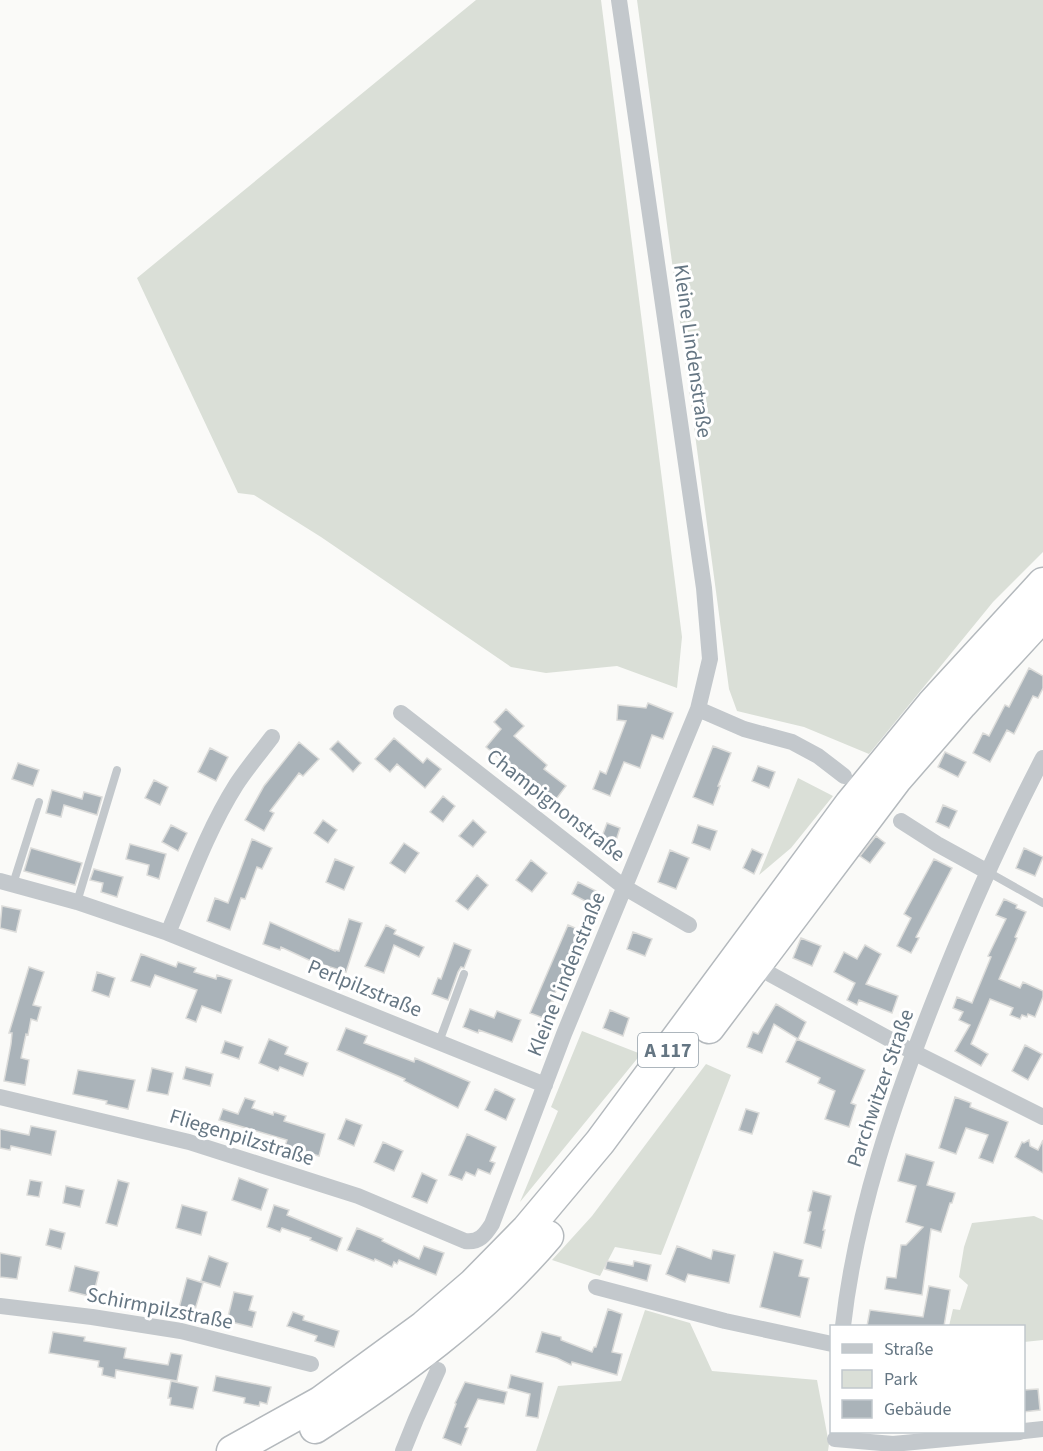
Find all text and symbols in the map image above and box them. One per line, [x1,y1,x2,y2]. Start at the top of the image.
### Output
street label: Kleine Lindenstraße [666,262,720,440]
street label: Champignonstraße [480,741,632,869]
street label: Kleine Lindenstraße [519,887,613,1061]
street label: Perlpilzstraße [303,951,427,1025]
street label: Parchwitzer Straße [839,1005,921,1171]
road number: A 117 [638,1033,698,1067]
street label: Fliegenpilzstraße [166,1101,318,1173]
street label: Schirmpilzstraße [84,1279,236,1337]
legend [830,1325,1025,1433]
text: Straße [884,1337,934,1362]
text: Park [884,1367,918,1392]
text: Gebäude [884,1397,952,1422]

